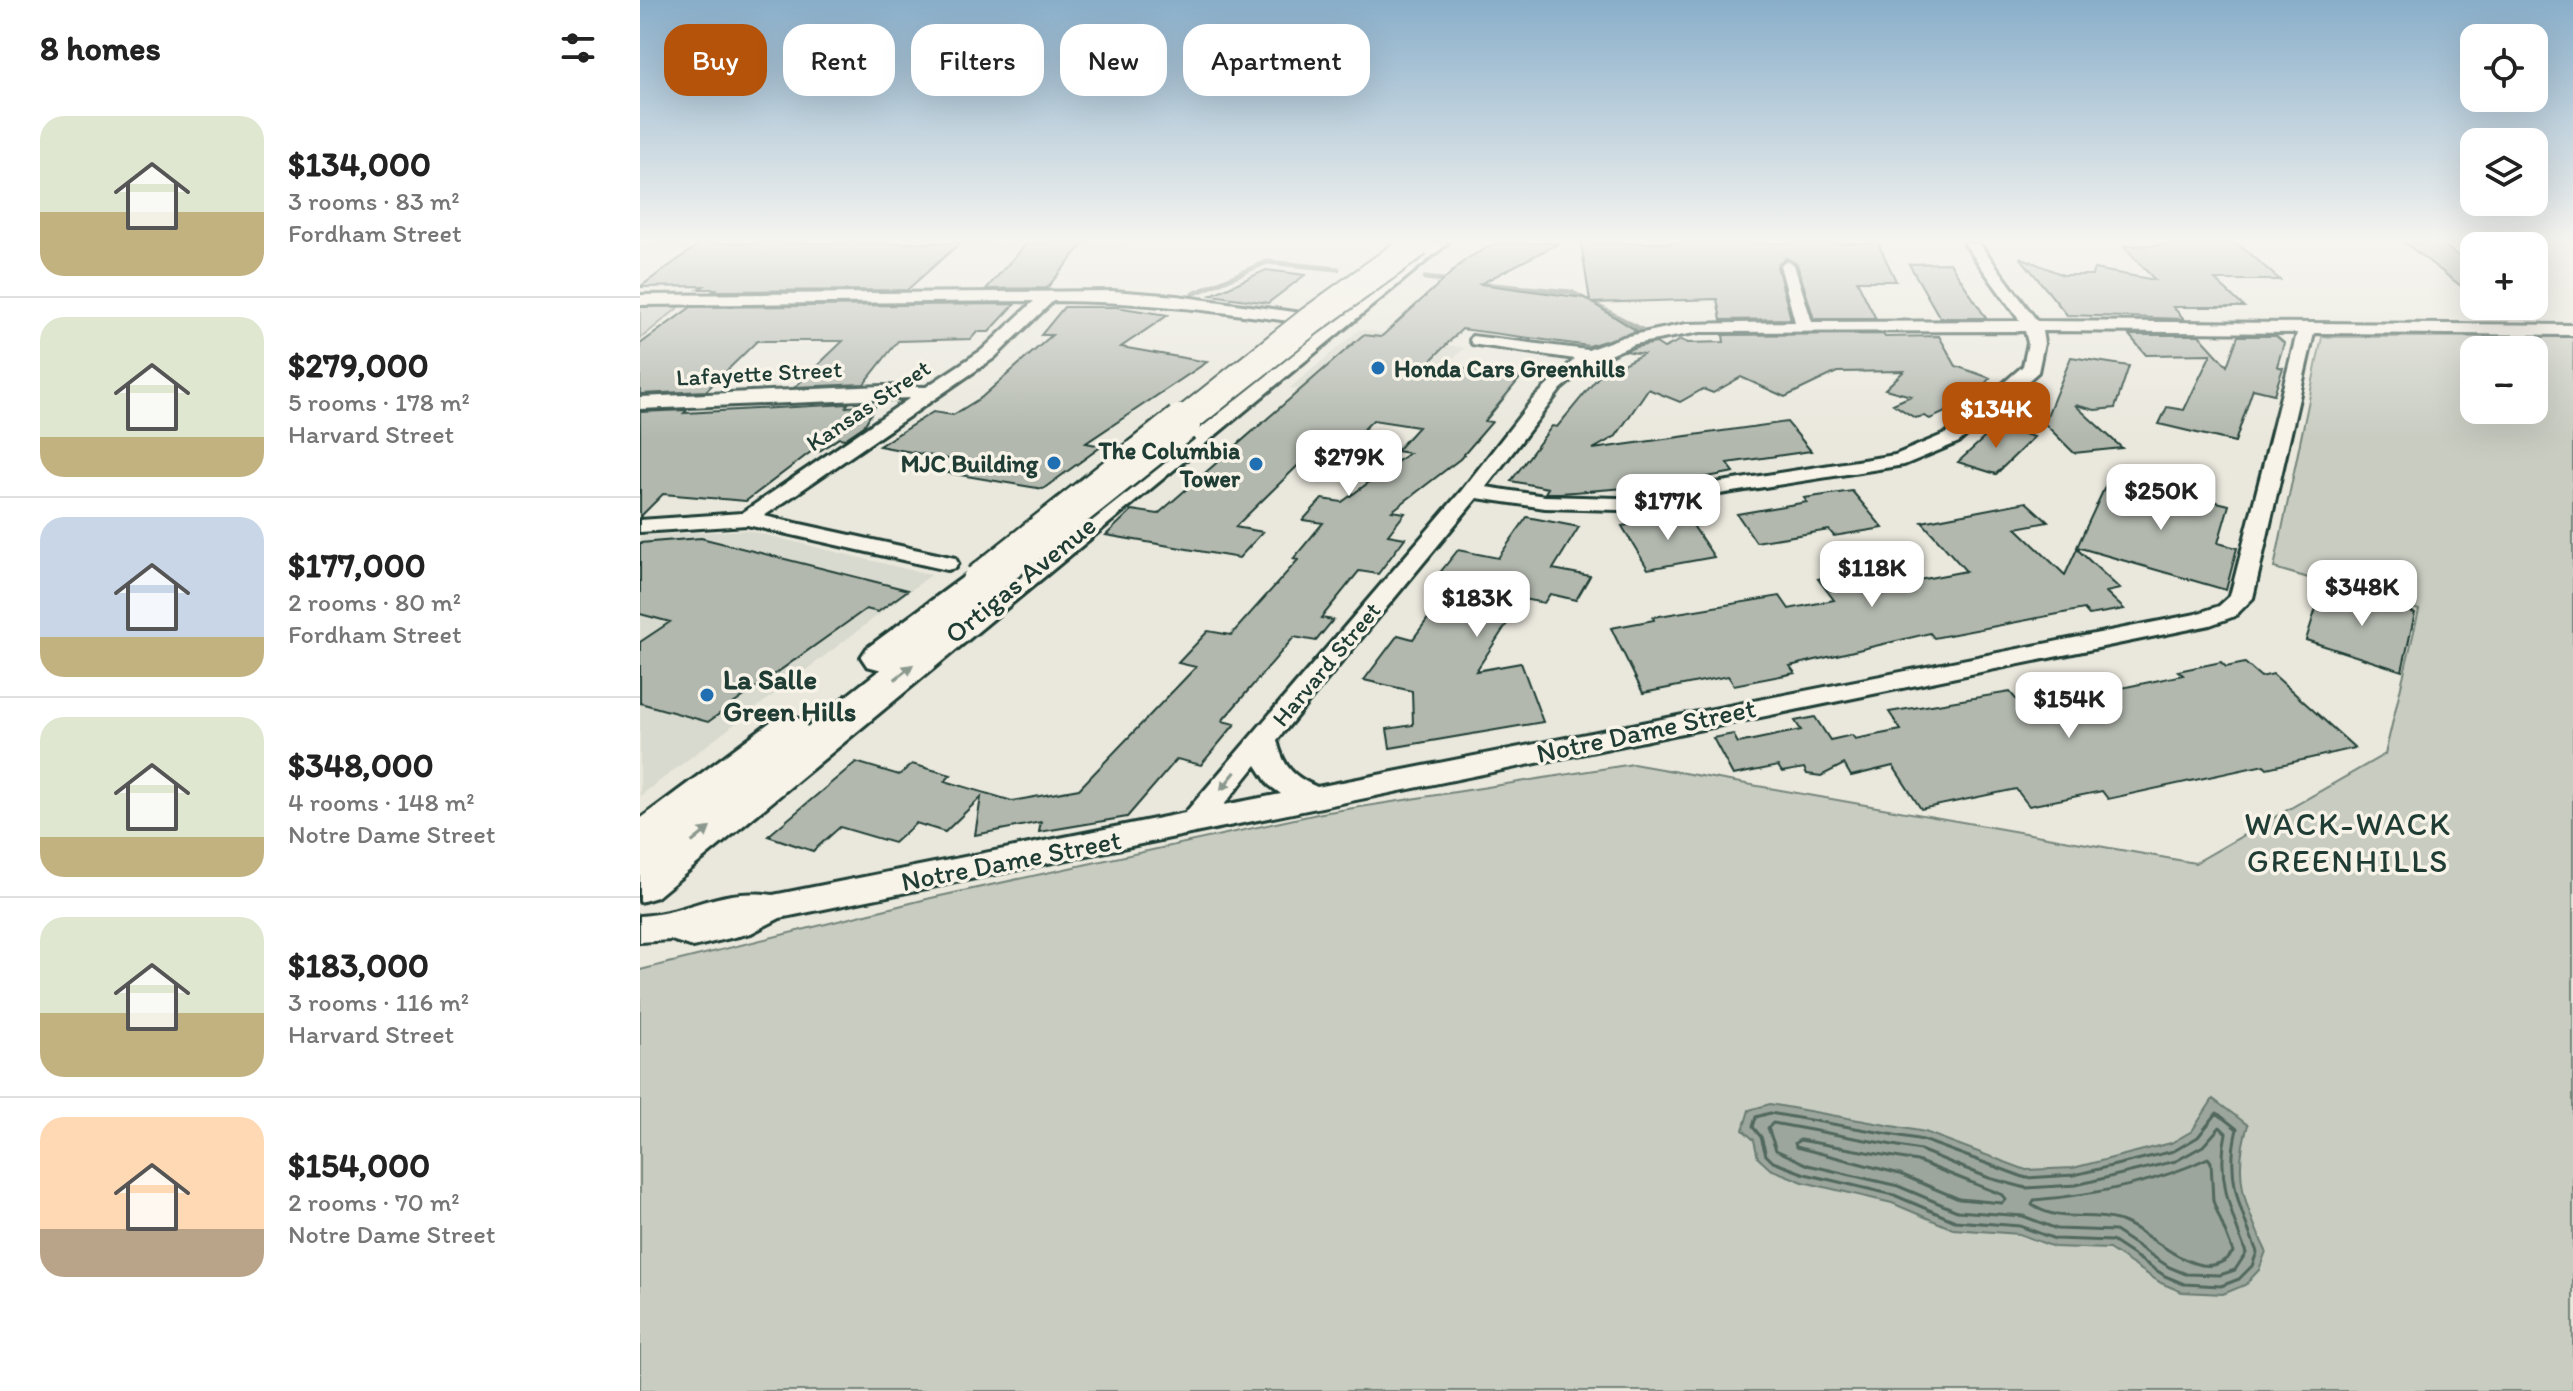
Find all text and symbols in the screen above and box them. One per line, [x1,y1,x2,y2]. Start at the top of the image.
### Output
chip: Buy [664,24,767,96]
chip: Rent [783,24,895,96]
chip: Filters [911,24,1044,96]
chip: New [1060,24,1167,96]
chip: Apartment [1183,24,1370,96]
map controls [2460,24,2548,424]
button: locate [2460,24,2548,112]
icon: filters [556,26,600,70]
text: 8 homes [40,28,161,69]
button: layers [2460,128,2548,216]
text: $134,000 [288,144,431,185]
icon: home [104,148,200,244]
text: 3 rooms · 83 m² [288,185,460,217]
text: Fordham Street [288,217,462,249]
button: + [2460,232,2548,320]
button: − [2460,336,2548,424]
text: $279,000 [288,345,429,386]
icon: home [104,349,200,445]
street label: Kansas Street [800,353,936,457]
street label: Lafayette Street [675,354,843,392]
place label: Honda Cars Greenhills [1394,354,1626,383]
marker: Honda Cars Greenhills [1369,359,1387,377]
pin: $134K [1940,382,2052,450]
text: 5 rooms · 178 m² [288,386,470,418]
text: $134K [1960,392,2032,424]
text: Harvard Street [288,418,454,450]
pin: $279K [1293,430,1405,498]
place label: The Columbia Tower [1097,436,1241,493]
text: $279K [1314,440,1384,472]
place label: MJC Building [901,449,1039,479]
marker: MJC Building [1045,454,1063,472]
marker: The Columbia Tower [1247,455,1265,473]
pin: $250K [2105,464,2217,532]
pin: $177K [1612,474,1724,542]
text: $250K [2124,474,2198,506]
text: $177K [1634,484,1702,516]
street label: Ortigas Avenue [937,508,1103,650]
pin: $118K [1816,541,1928,609]
text: $177,000 [288,545,426,586]
icon: home [104,549,200,645]
text: $118K [1838,551,1906,583]
pin: $348K [2306,560,2418,628]
text: $348K [2325,570,2399,602]
pin: $183K [1421,571,1533,639]
text: $183K [1442,581,1512,613]
text: 2 rooms · 80 m² [288,586,461,618]
street label: Harvard Street [1266,596,1386,732]
text: Fordham Street [288,618,462,650]
place label: La Salle Green Hills [723,662,856,728]
one-way arrow [893,664,913,681]
pin: $154K [2013,672,2125,740]
text: $154K [2033,682,2105,714]
marker: La Salle Green Hills [698,686,716,704]
street label: Notre Dame Street [1533,690,1759,770]
text: $348,000 [288,745,434,786]
icon: home [104,749,200,845]
one-way arrow [1219,771,1236,792]
text: 4 rooms · 148 m² [288,786,475,818]
district label: WACK-WACK GREENHILLS [2244,805,2452,880]
text: Notre Dame Street [288,818,495,850]
street label: Notre Dame Street [898,822,1124,898]
one-way arrow [691,827,711,844]
text: $183,000 [288,945,429,986]
icon: home [104,949,200,1045]
text: 3 rooms · 116 m² [288,986,469,1018]
text: Harvard Street [288,1018,454,1050]
text: $154,000 [288,1145,430,1186]
icon: home [104,1149,200,1245]
text: 2 rooms · 70 m² [288,1186,460,1218]
text: Notre Dame Street [288,1218,495,1250]

